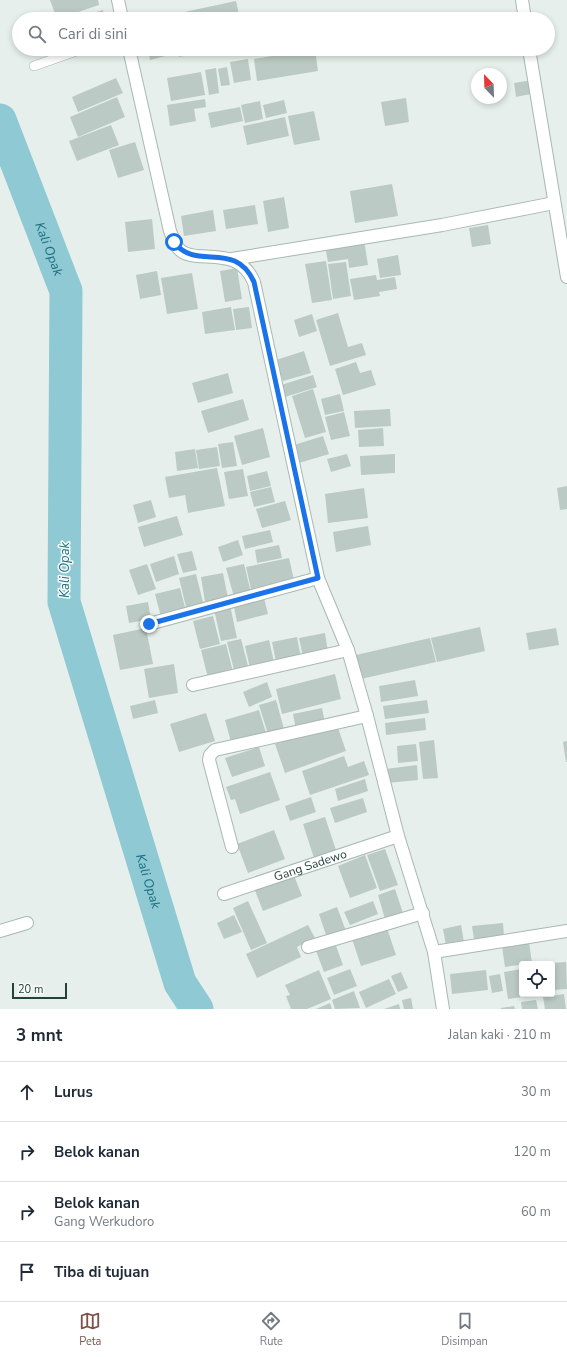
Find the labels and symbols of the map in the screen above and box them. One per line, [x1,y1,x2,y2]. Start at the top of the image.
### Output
north arrow [471,68,507,104]
water label: Kali Opak [30,220,67,279]
route start [165,233,183,251]
water label: Kali Opak [56,541,74,598]
route end [140,615,158,633]
street label: Gang Sadewo [272,846,349,885]
water label: Kali Opak [131,852,165,911]
scale bar [12,981,67,1000]

